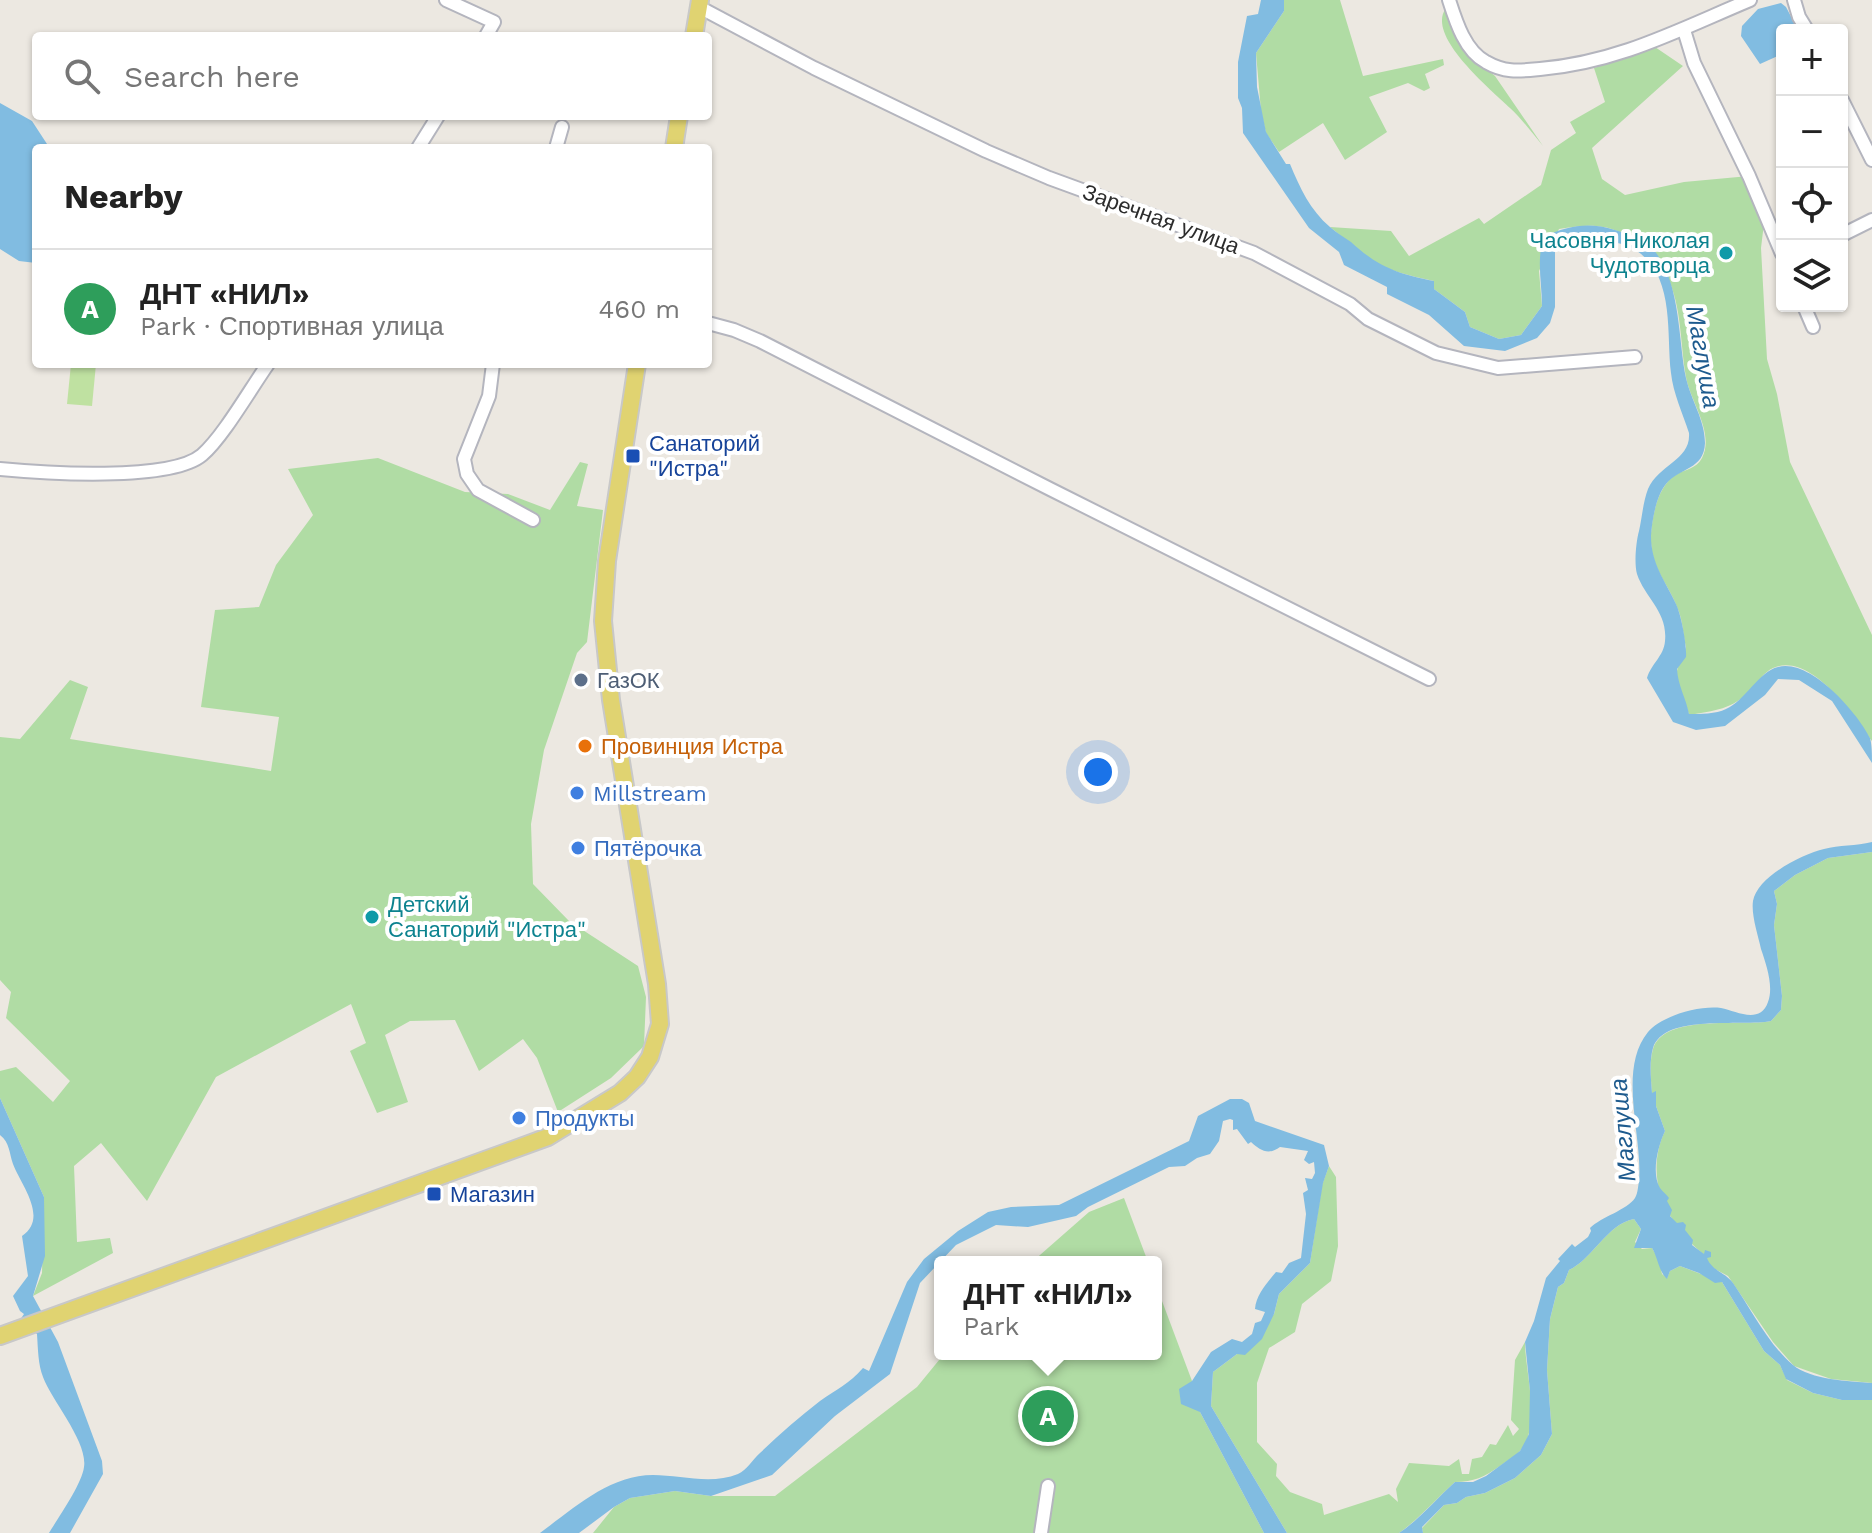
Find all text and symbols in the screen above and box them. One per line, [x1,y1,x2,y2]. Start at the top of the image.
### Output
map controls [1776,24,1848,312]
button: + [1776,24,1848,96]
search box [32,32,712,120]
icon: search [60,54,104,98]
text: Search here [124,59,300,94]
button: − [1776,96,1848,168]
button: locate [1776,168,1848,240]
text: Nearby [64,176,183,216]
street label: Заречная улица [1079,179,1244,259]
place label: Часовня Николая Чудотворца [1530,228,1711,278]
button: layers [1776,240,1848,312]
marker: Часовня Николая Чудотворца [1717,244,1735,262]
text: ДНТ «НИЛ» [140,276,309,311]
text: A [81,294,99,324]
text: 460 m [598,294,680,324]
water label: Маглуша [1680,303,1726,411]
text: Park · Спортивная улица [140,311,444,341]
place label: Санаторий "Истра" [649,431,760,481]
marker: Санаторий "Истра" [624,447,642,465]
place label: ГазОК [597,668,660,693]
marker: ГазОК [572,671,590,689]
place label: Провинция Истра [601,734,784,759]
marker: Провинция Истра [576,737,594,755]
your location [1078,752,1118,792]
place label: Millstream [593,781,707,806]
marker: Millstream [568,784,586,802]
place label: Пятёрочка [594,836,703,861]
marker: Пятёрочка [569,839,587,857]
place label: Детский Санаторий "Истра" [388,892,586,942]
marker: Детский Санаторий "Истра" [363,908,381,926]
water label: Маглуша [1605,1077,1641,1183]
place label: Продукты [535,1106,634,1131]
marker: Продукты [510,1109,528,1127]
place label: Магазин [450,1182,535,1207]
marker: Магазин [425,1185,443,1203]
popup [934,1256,1162,1360]
text: ДНТ «НИЛ» [963,1276,1133,1311]
text: Park [963,1311,1019,1341]
pin: A [1022,1386,1074,1446]

